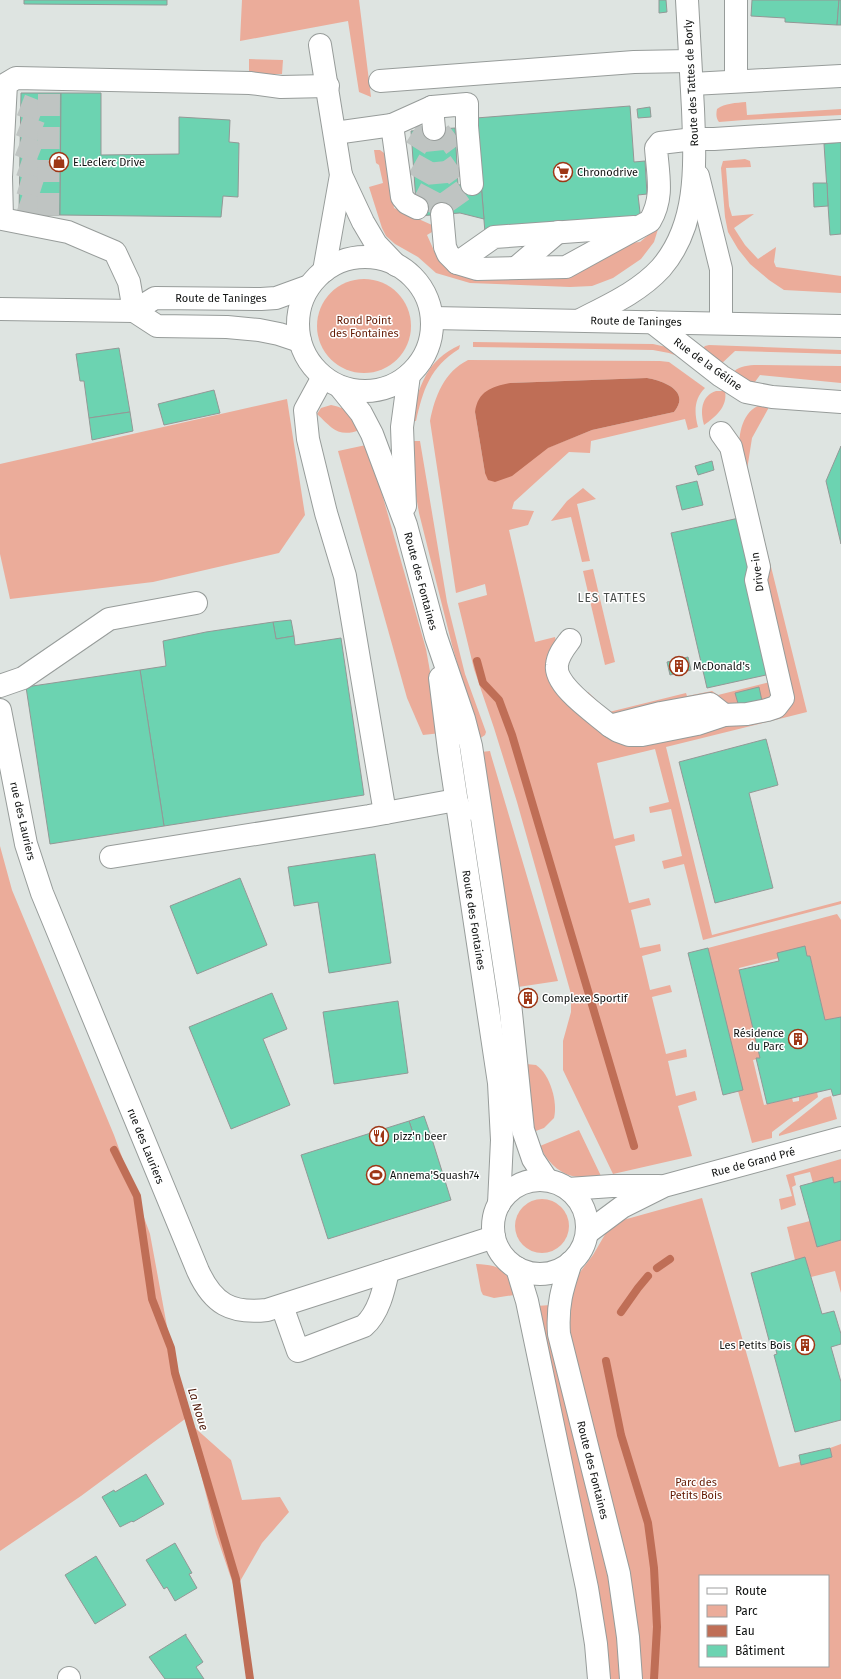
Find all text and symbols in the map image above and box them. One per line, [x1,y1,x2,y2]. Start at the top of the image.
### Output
street label: Route des Tattes de Borly [682,19,701,147]
shop icon: E.Leclerc Drive [48,151,70,173]
place label: E.Leclerc Drive [73,156,145,169]
supermarket icon: Chronodrive [552,161,574,183]
place label: Chronodrive [577,166,638,179]
street label: Route de Taninges [175,292,267,305]
park label: Rond Point des Fontaines [329,314,399,340]
street label: Route de Taninges [590,314,682,329]
street label: Rue de la Géline [671,335,744,394]
street label: Route des Fontaines [401,531,440,632]
street label: Drive-in [749,551,766,592]
district label: LES TATTES [577,591,647,605]
building icon: McDonald's [668,655,690,677]
place label: McDonald's [693,660,750,673]
street label: rue des Lauriers [7,780,38,862]
street label: Route des Fontaines [459,869,488,971]
building icon: Complexe Sportif [517,987,539,1009]
place label: Complexe Sportif [542,992,629,1005]
place label: Résidence du Parc [733,1027,784,1053]
building icon: Résidence du Parc [787,1028,809,1050]
street label: rue des Lauriers [124,1106,167,1186]
restaurant icon: pizz'n beer [368,1125,390,1147]
place label: pizz'n beer [393,1130,448,1143]
street label: Rue de Grand Pré [710,1145,796,1180]
sports icon: Annema'Squash74 [365,1164,387,1186]
place label: Annema'Squash74 [390,1169,480,1182]
building icon: Les Petits Bois [794,1334,816,1356]
place label: Les Petits Bois [719,1339,791,1352]
water label: La Noue [185,1386,211,1432]
street label: Route des Fontaines [574,1419,611,1521]
park label: Parc des Petits Bois [670,1476,722,1502]
legend [699,1575,829,1667]
text: Route [735,1584,767,1598]
text: Parc [735,1604,758,1618]
text: Eau [735,1624,755,1638]
text: Bâtiment [735,1644,785,1658]

